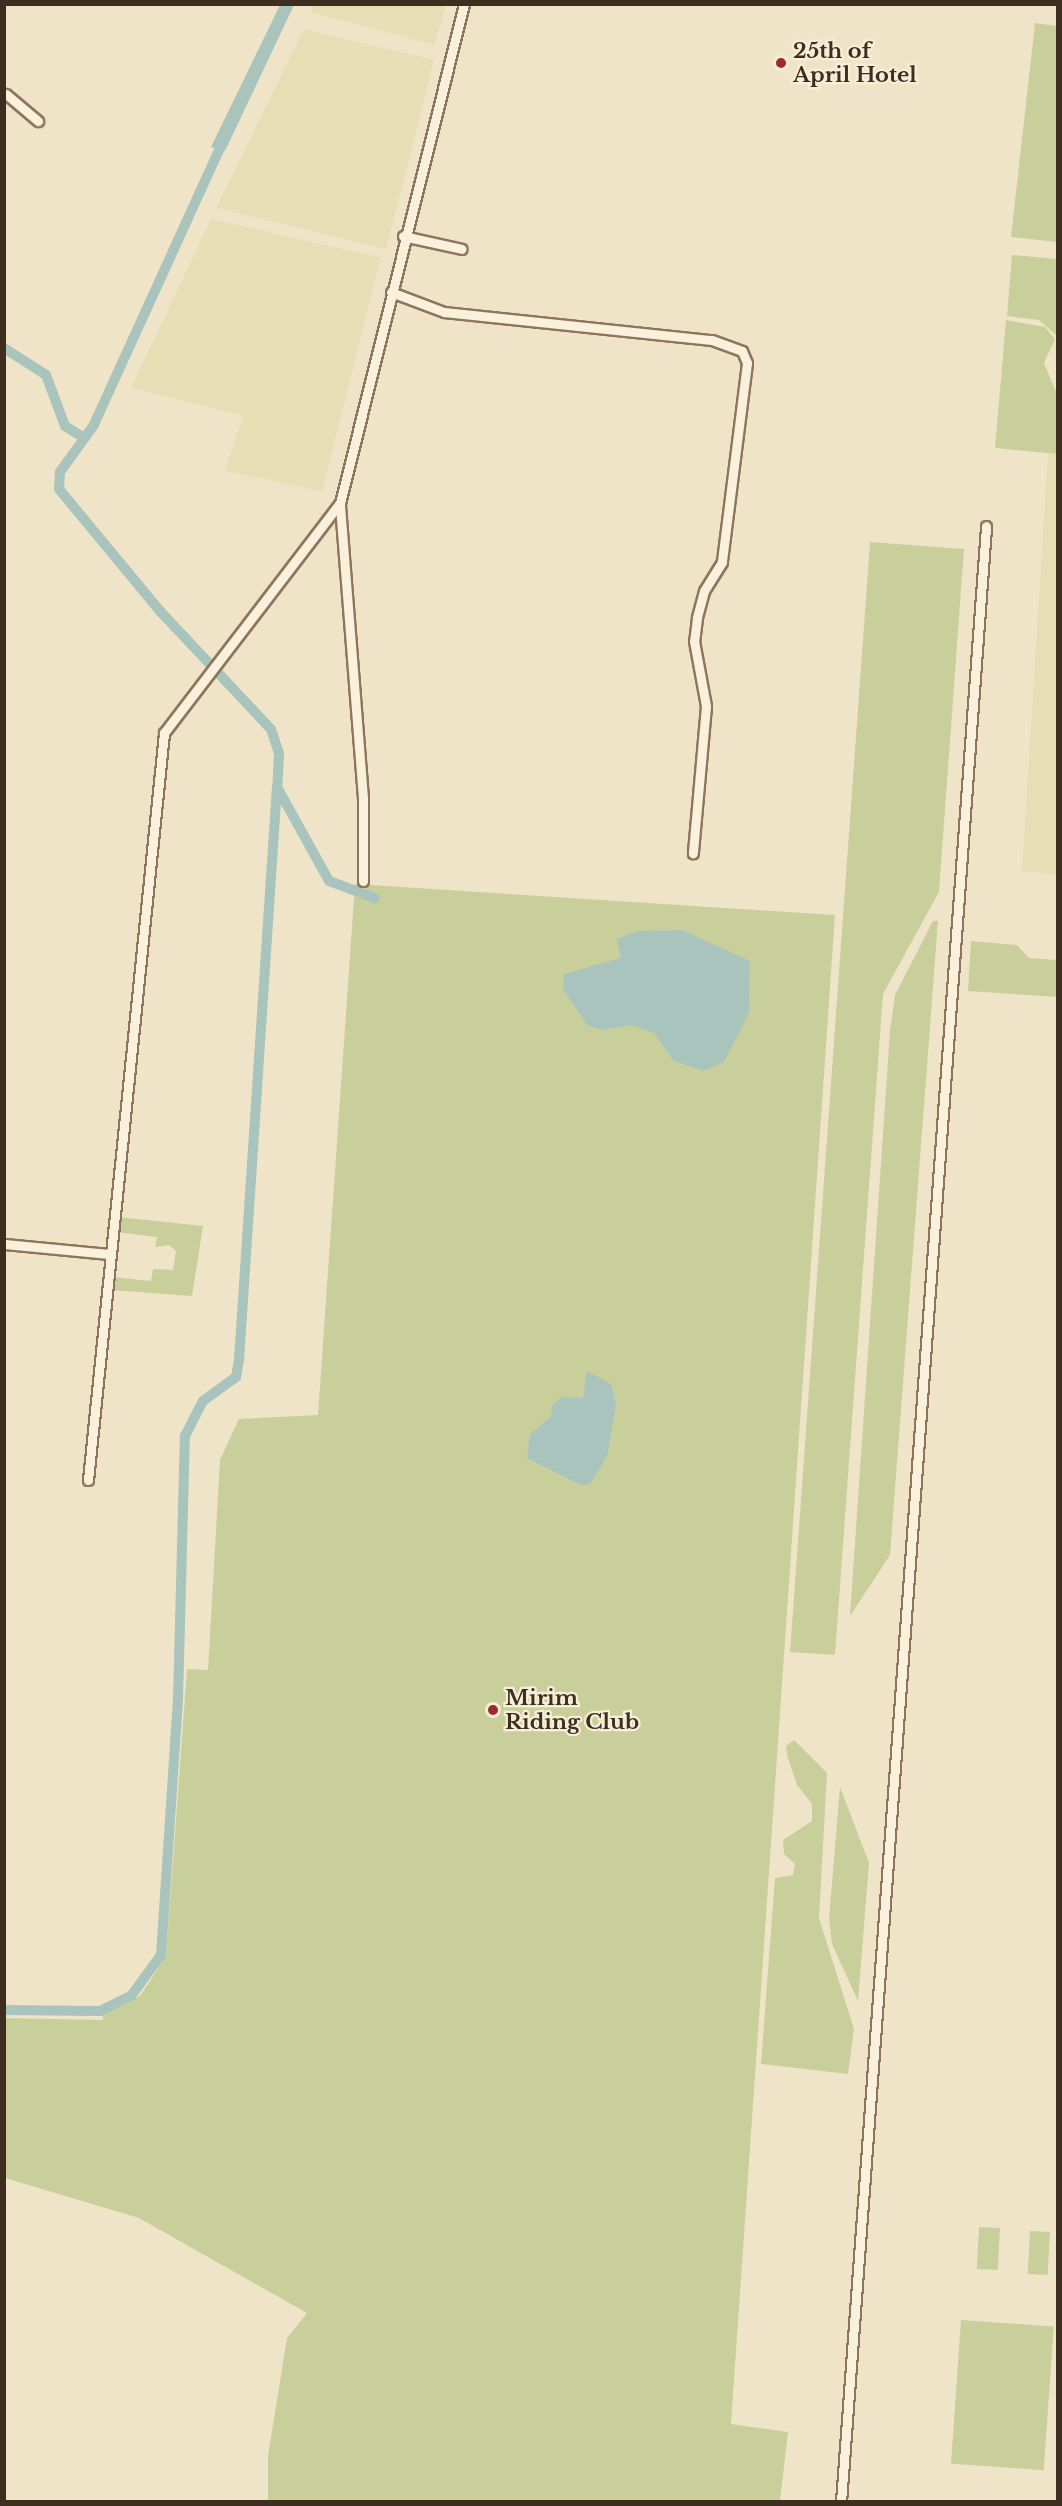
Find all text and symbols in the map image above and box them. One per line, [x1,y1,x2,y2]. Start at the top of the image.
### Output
place label: 25th of April Hotel [793,38,917,88]
marker: 25th of April Hotel [774,56,788,70]
place label: Mirim Riding Club [505,1685,639,1735]
marker: Mirim Riding Club [486,1703,500,1717]

